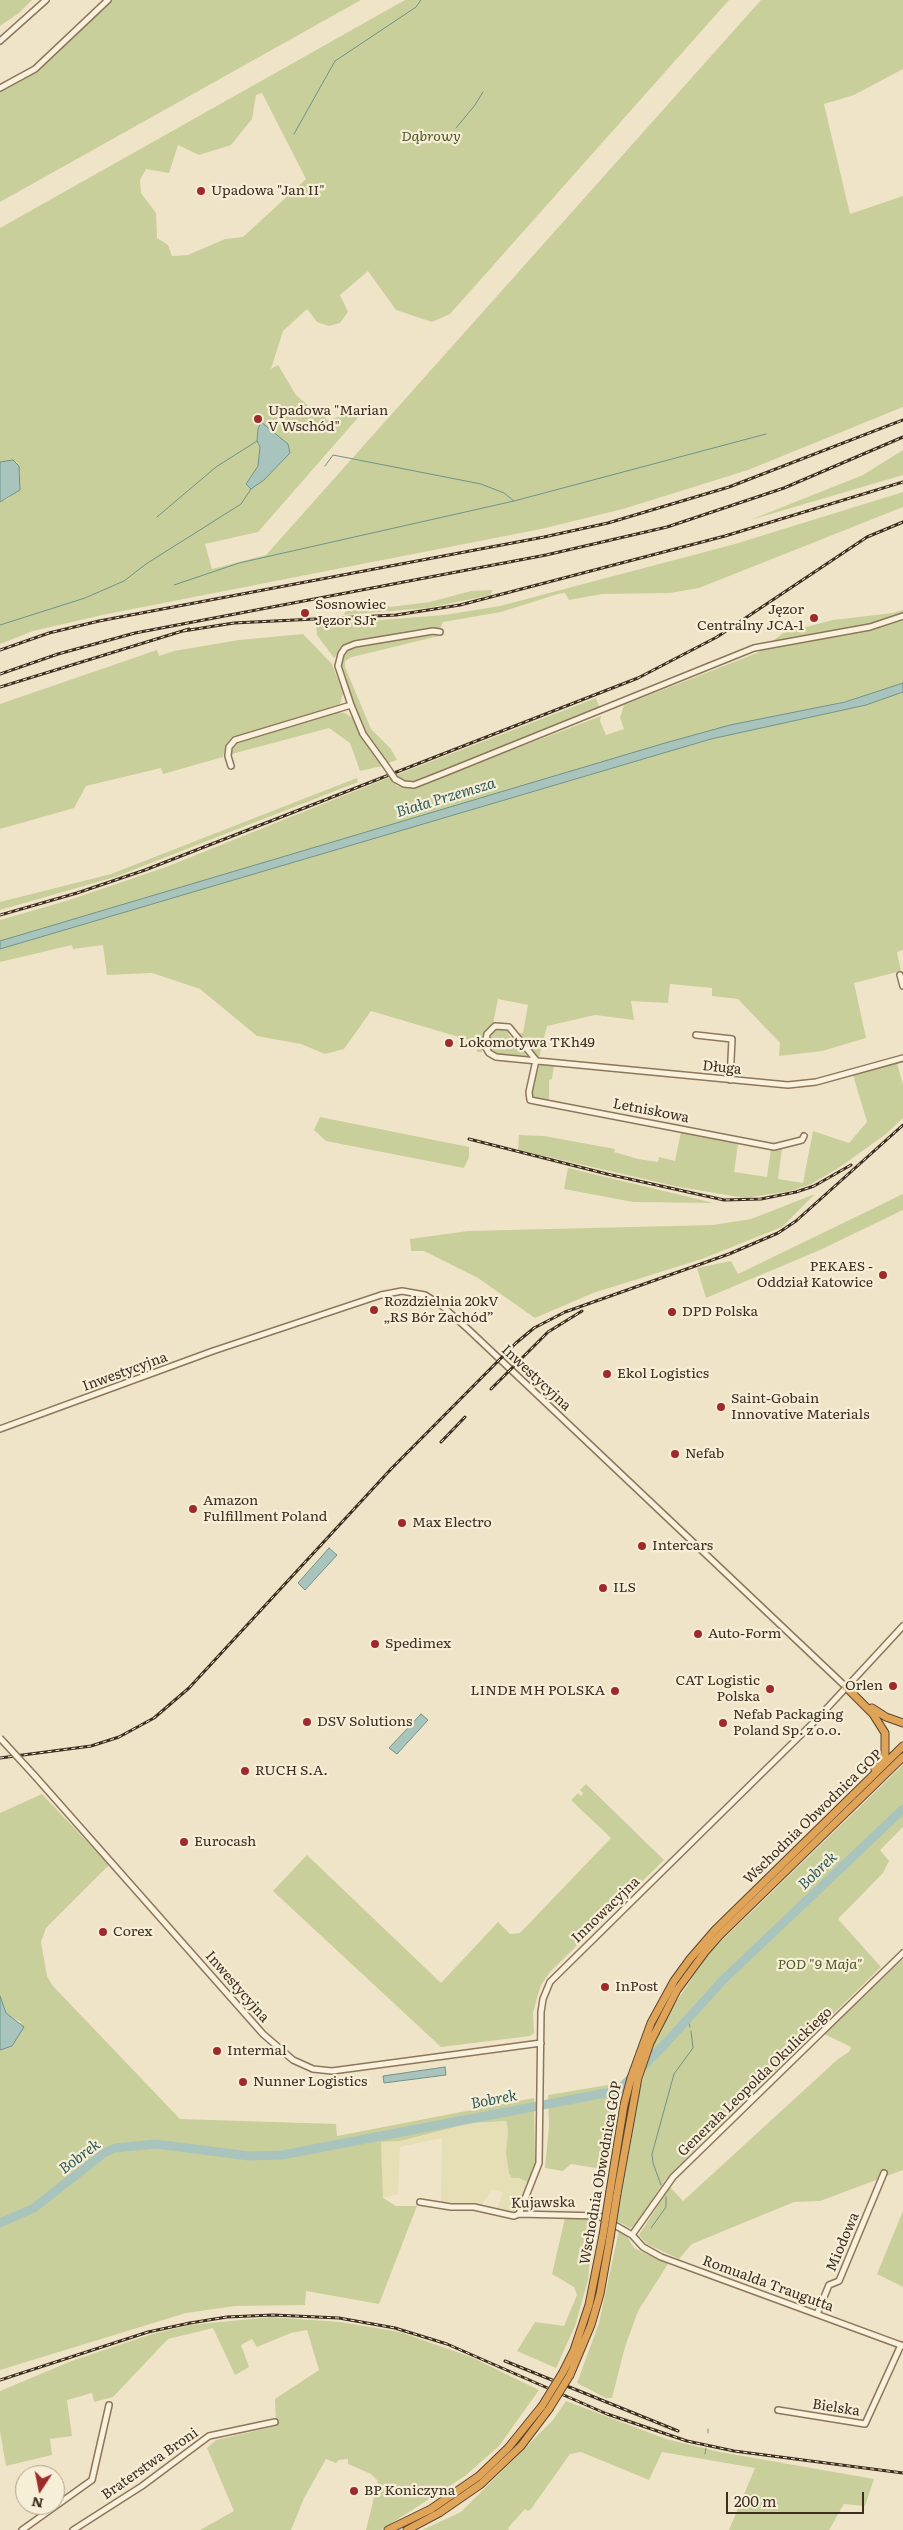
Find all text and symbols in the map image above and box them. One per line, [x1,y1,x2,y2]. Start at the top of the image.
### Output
park label: Dąbrowy [401,129,461,145]
place label: Upadowa "Jan II" [211,183,325,199]
marker: Upadowa "Jan II" [195,185,207,197]
place label: Upadowa "Marian V Wschód" [268,403,388,436]
marker: Upadowa "Marian V Wschód" [252,413,264,425]
place label: Sosnowiec Jęzor SJr [315,597,386,630]
place label: Jęzor Centralny JCA-1 [697,602,804,634]
marker: Sosnowiec Jęzor SJr [299,607,311,619]
marker: Jęzor Centralny JCA-1 [808,612,820,624]
water label: Biała Przemsza [394,774,498,822]
place label: Lokomotywa TKh49 [459,1035,595,1051]
marker: Lokomotywa TKh49 [443,1037,455,1049]
street label: Długa [702,1058,742,1078]
street label: Letniskowa [611,1095,691,1127]
place label: PEKAES - Oddział Katowice [757,1259,873,1292]
marker: PEKAES - Oddział Katowice [877,1269,889,1281]
place label: Rozdzielnia 20kV „RS Bór Zachód” [384,1294,499,1326]
marker: Rozdzielnia 20kV „RS Bór Zachód” [368,1304,380,1316]
place label: DPD Polska [682,1304,758,1320]
marker: DPD Polska [666,1306,678,1318]
street label: Inwestycyjna [498,1341,574,1415]
street label: Inwestycyjna [80,1349,170,1395]
place label: Ekol Logistics [617,1366,709,1382]
marker: Ekol Logistics [601,1368,613,1380]
place label: Saint-Gobain Innovative Materials [731,1391,870,1424]
marker: Saint-Gobain Innovative Materials [715,1401,727,1413]
place label: Nefab [685,1446,724,1462]
marker: Nefab [669,1448,681,1460]
place label: Amazon Fulfillment Poland [203,1493,327,1525]
marker: Amazon Fulfillment Poland [187,1503,199,1515]
place label: Max Electro [412,1515,492,1531]
marker: Max Electro [396,1517,408,1529]
place label: Intercars [652,1538,713,1554]
marker: Intercars [636,1540,648,1552]
place label: ILS [613,1580,636,1596]
marker: ILS [597,1582,609,1594]
place label: Auto-Form [708,1626,781,1642]
marker: Auto-Form [692,1628,704,1640]
place label: Spedimex [385,1636,451,1652]
marker: Spedimex [369,1638,381,1650]
place label: CAT Logistic Polska [675,1673,760,1705]
place label: Orlen [845,1678,883,1694]
marker: Orlen [887,1680,899,1692]
place label: LINDE MH POLSKA [471,1683,605,1699]
marker: CAT Logistic Polska [764,1683,776,1695]
marker: LINDE MH POLSKA [609,1685,621,1697]
place label: Nefab Packaging Poland Sp. z o.o. [733,1707,843,1740]
place label: DSV Solutions [317,1714,412,1730]
marker: DSV Solutions [301,1716,313,1728]
marker: Nefab Packaging Poland Sp. z o.o. [717,1717,729,1729]
street label: Wschodnia Obwodnica GOP [740,1746,886,1888]
place label: RUCH S.A. [255,1763,328,1779]
marker: RUCH S.A. [239,1765,251,1777]
place label: Eurocash [194,1834,256,1850]
marker: Eurocash [178,1836,190,1848]
water label: Bobrek [795,1848,841,1894]
street label: Innowacyjna [569,1874,643,1946]
place label: Corex [113,1924,153,1940]
marker: Corex [97,1926,109,1938]
street label: Inwestycyjna [201,1948,273,2026]
park label: POD "9 Maja" [778,1957,862,1973]
place label: InPost [615,1979,658,1995]
marker: InPost [599,1981,611,1993]
street label: Generała Leopolda Okulickiego [674,2004,836,2160]
place label: Intermal [227,2043,287,2059]
marker: Intermal [211,2045,223,2057]
place label: Nunner Logistics [253,2074,367,2090]
marker: Nunner Logistics [237,2076,249,2088]
street label: Wschodnia Obwodnica GOP [577,2080,625,2266]
water label: Bobrek [469,2087,519,2113]
water label: Bobrek [56,2136,104,2178]
street label: Kujawska [511,2194,575,2212]
street label: Miodowa [823,2210,863,2274]
street label: Romualda Traugutta [700,2252,836,2316]
street label: Bielska [811,2396,861,2420]
street label: Braterstwa Broni [99,2424,201,2504]
north arrow [15,2465,65,2515]
scale bar [728,2482,866,2514]
place label: BP Koniczyna [364,2483,455,2499]
marker: BP Koniczyna [348,2485,360,2497]
text: 200 m [734,2489,777,2512]
text: N [30,2493,45,2515]

